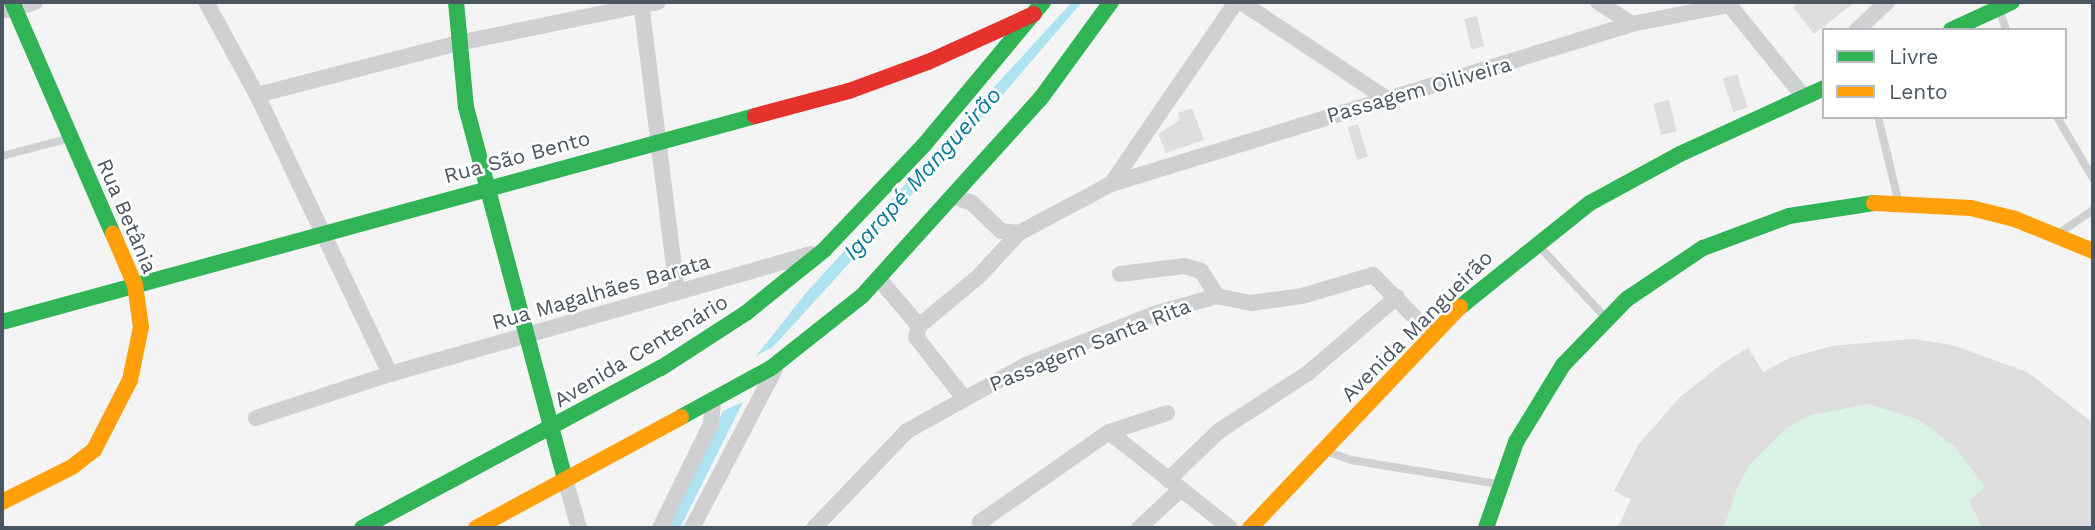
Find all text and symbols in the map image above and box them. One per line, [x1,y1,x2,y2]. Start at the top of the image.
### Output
legend [1822,28,2067,119]
text: Livre [1889,44,1938,69]
street label: Passagem Oiliveira [1324,52,1514,128]
text: Lento [1889,79,1948,104]
water label: Igarapé Mangueirão [838,82,1008,266]
street label: Rua São Bento [441,125,593,189]
street label: Rua Betânia [91,155,163,277]
street label: Avenida Mangueirão [1336,245,1498,407]
street label: Rua Magalhães Barata [489,249,713,335]
street label: Avenida Centenário [549,289,733,413]
street label: Passagem Santa Rita [986,293,1194,397]

